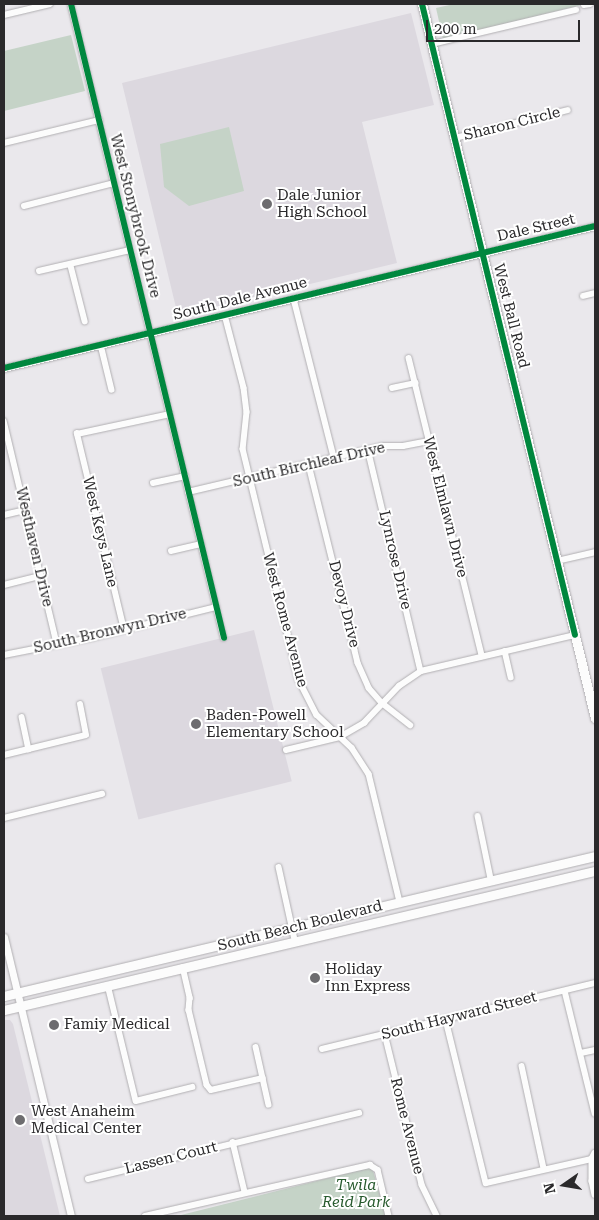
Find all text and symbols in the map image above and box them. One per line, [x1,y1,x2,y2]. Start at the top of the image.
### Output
scale bar [429,10,583,42]
text: 200 m [434,20,477,38]
street label: Sharon Circle [462,103,562,145]
street label: West Stonybrook Drive [106,132,164,300]
place label: Dale Junior High School [277,186,367,221]
marker: Dale Junior High School [261,198,273,210]
street label: Dale Street [495,210,577,246]
street label: West Ball Road [489,262,533,370]
street label: South Dale Avenue [171,274,309,324]
street label: West Elmlawn Drive [419,435,471,579]
street label: South Birchleaf Drive [231,439,387,491]
street label: West Keys Lane [79,475,121,589]
street label: Westhaven Drive [11,485,57,609]
street label: Lynrose Drive [375,509,415,611]
street label: West Rome Avenue [258,551,312,689]
street label: Devoy Drive [325,559,363,649]
street label: South Bronwyn Drive [32,605,188,657]
place label: Baden-Powell Elementary School [206,706,344,741]
marker: Baden-Powell Elementary School [190,718,202,730]
street label: South Beach Boulevard [216,897,384,955]
place label: Holiday Inn Express [325,960,410,995]
marker: Holiday Inn Express [309,972,321,984]
street label: South Hayward Street [380,988,538,1044]
place label: Famiy Medical [64,1016,170,1034]
marker: Famiy Medical [48,1019,60,1031]
street label: Rome Avenue [386,1076,428,1176]
place label: West Anaheim Medical Center [31,1102,141,1137]
marker: West Anaheim Medical Center [13,1113,27,1127]
street label: Lassen Court [123,1138,219,1178]
north arrow [539,1160,589,1210]
park label: Twila Reid Park [322,1176,390,1211]
text: N [540,1181,558,1195]

